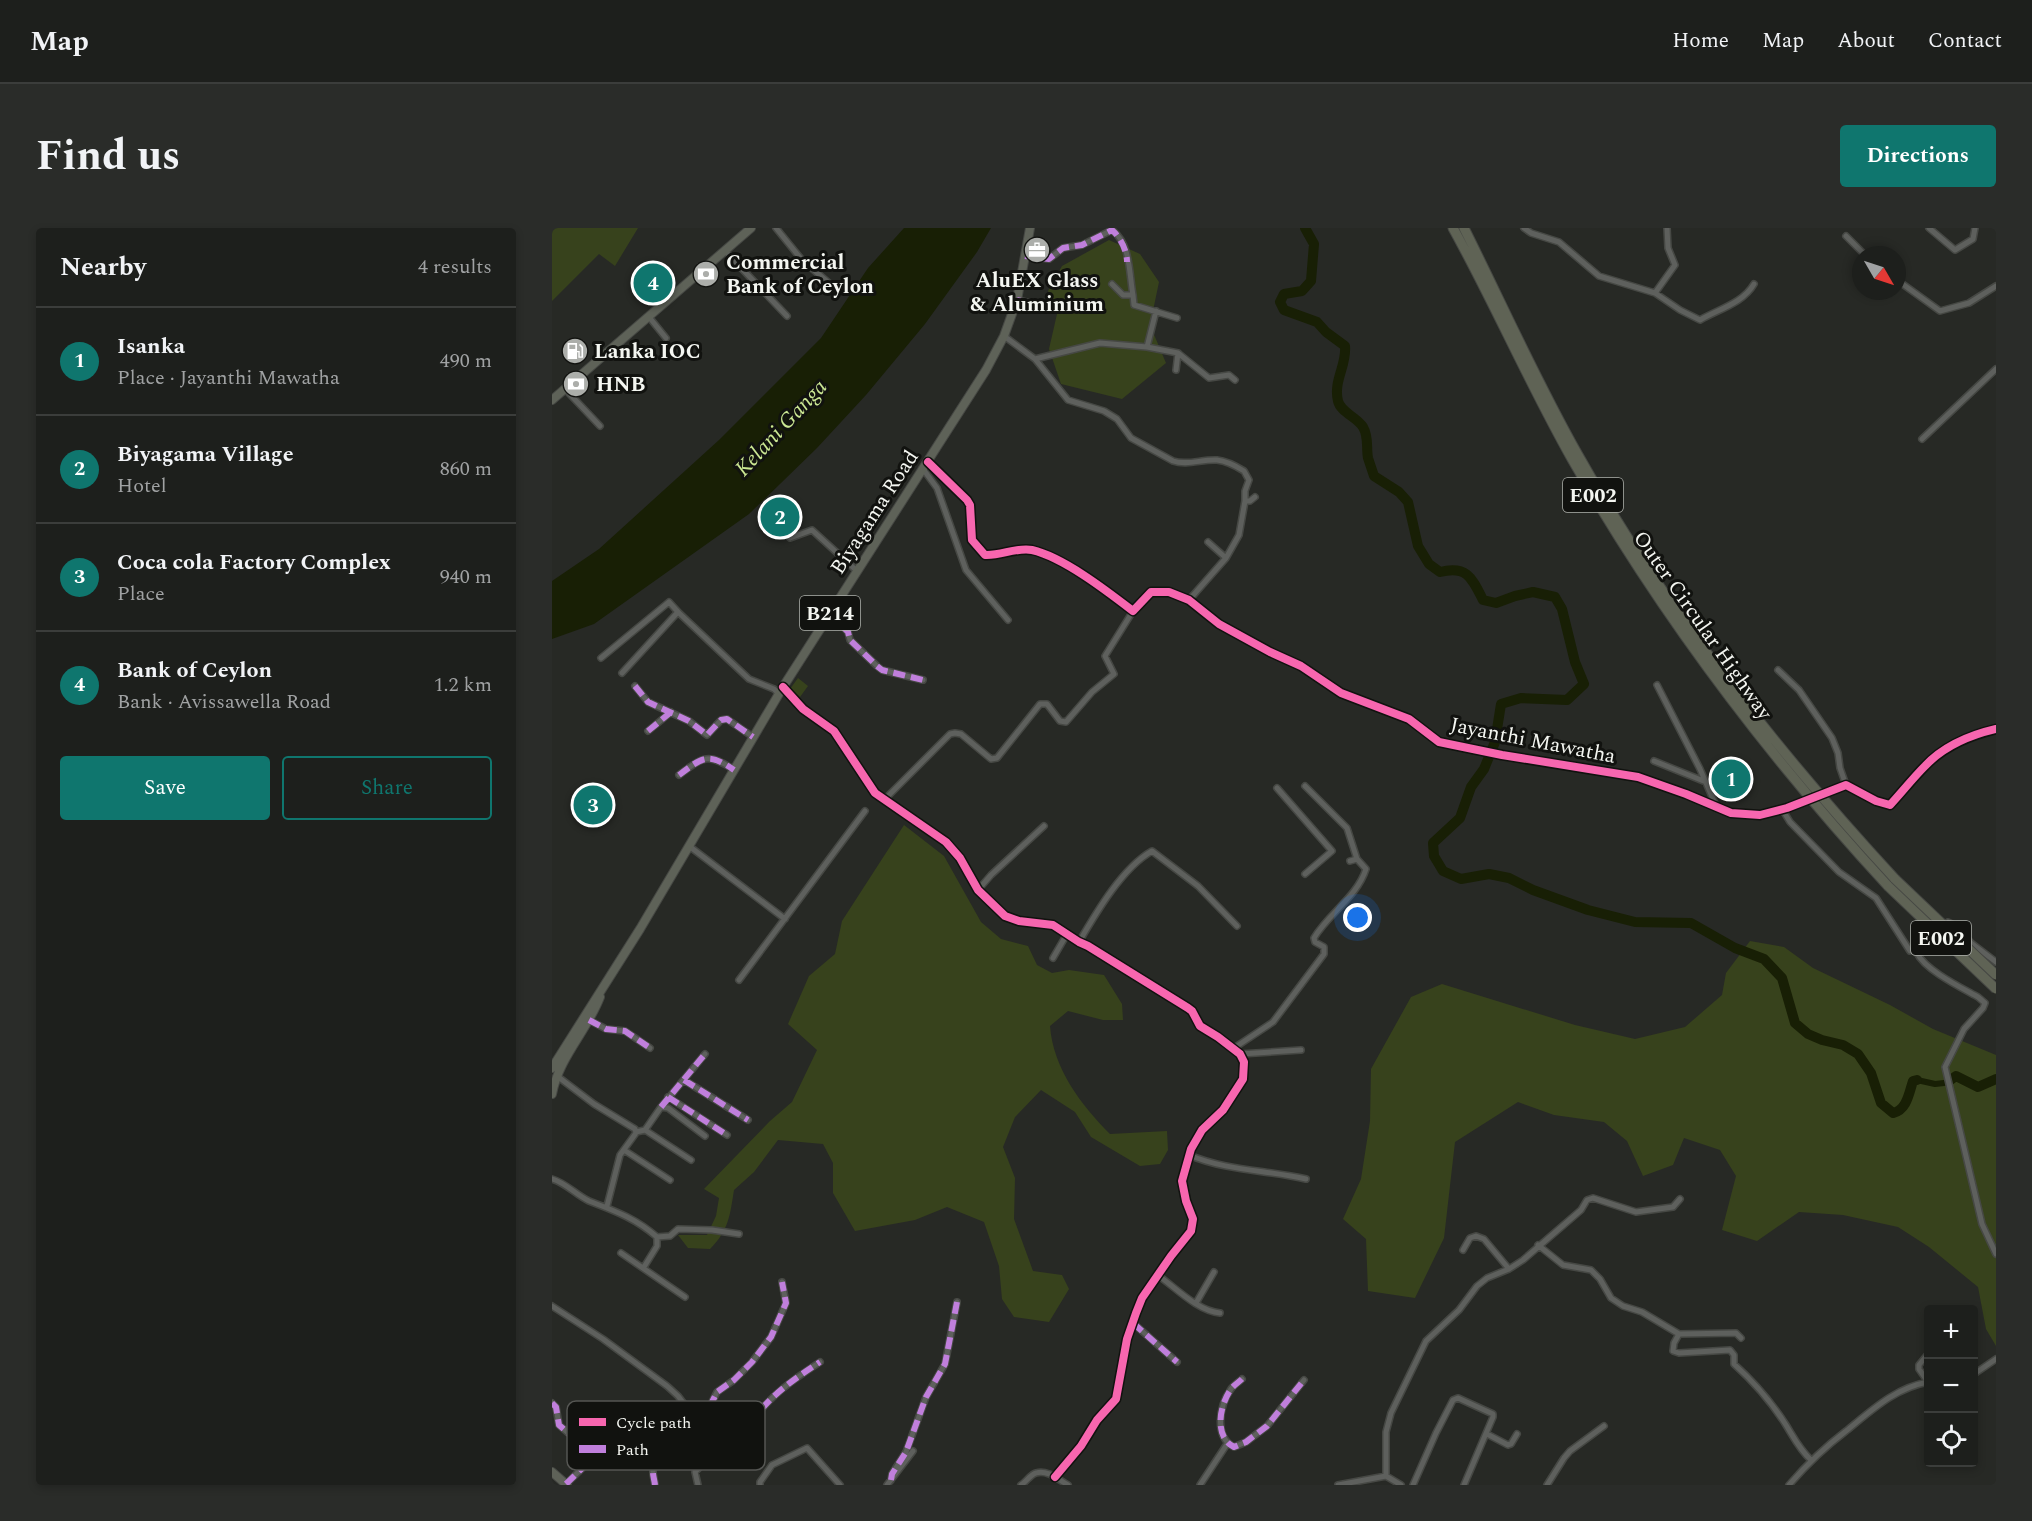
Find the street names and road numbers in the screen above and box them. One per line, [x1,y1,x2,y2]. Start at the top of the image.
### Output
street label: Biyagama Road [822,444,927,581]
road number: E002 [1563,478,1623,512]
street label: Outer Circular Highway [1625,524,1780,728]
road number: B214 [800,596,860,630]
street label: Jayanthi Mawatha [1447,709,1619,773]
road number: E002 [1911,921,1971,955]

